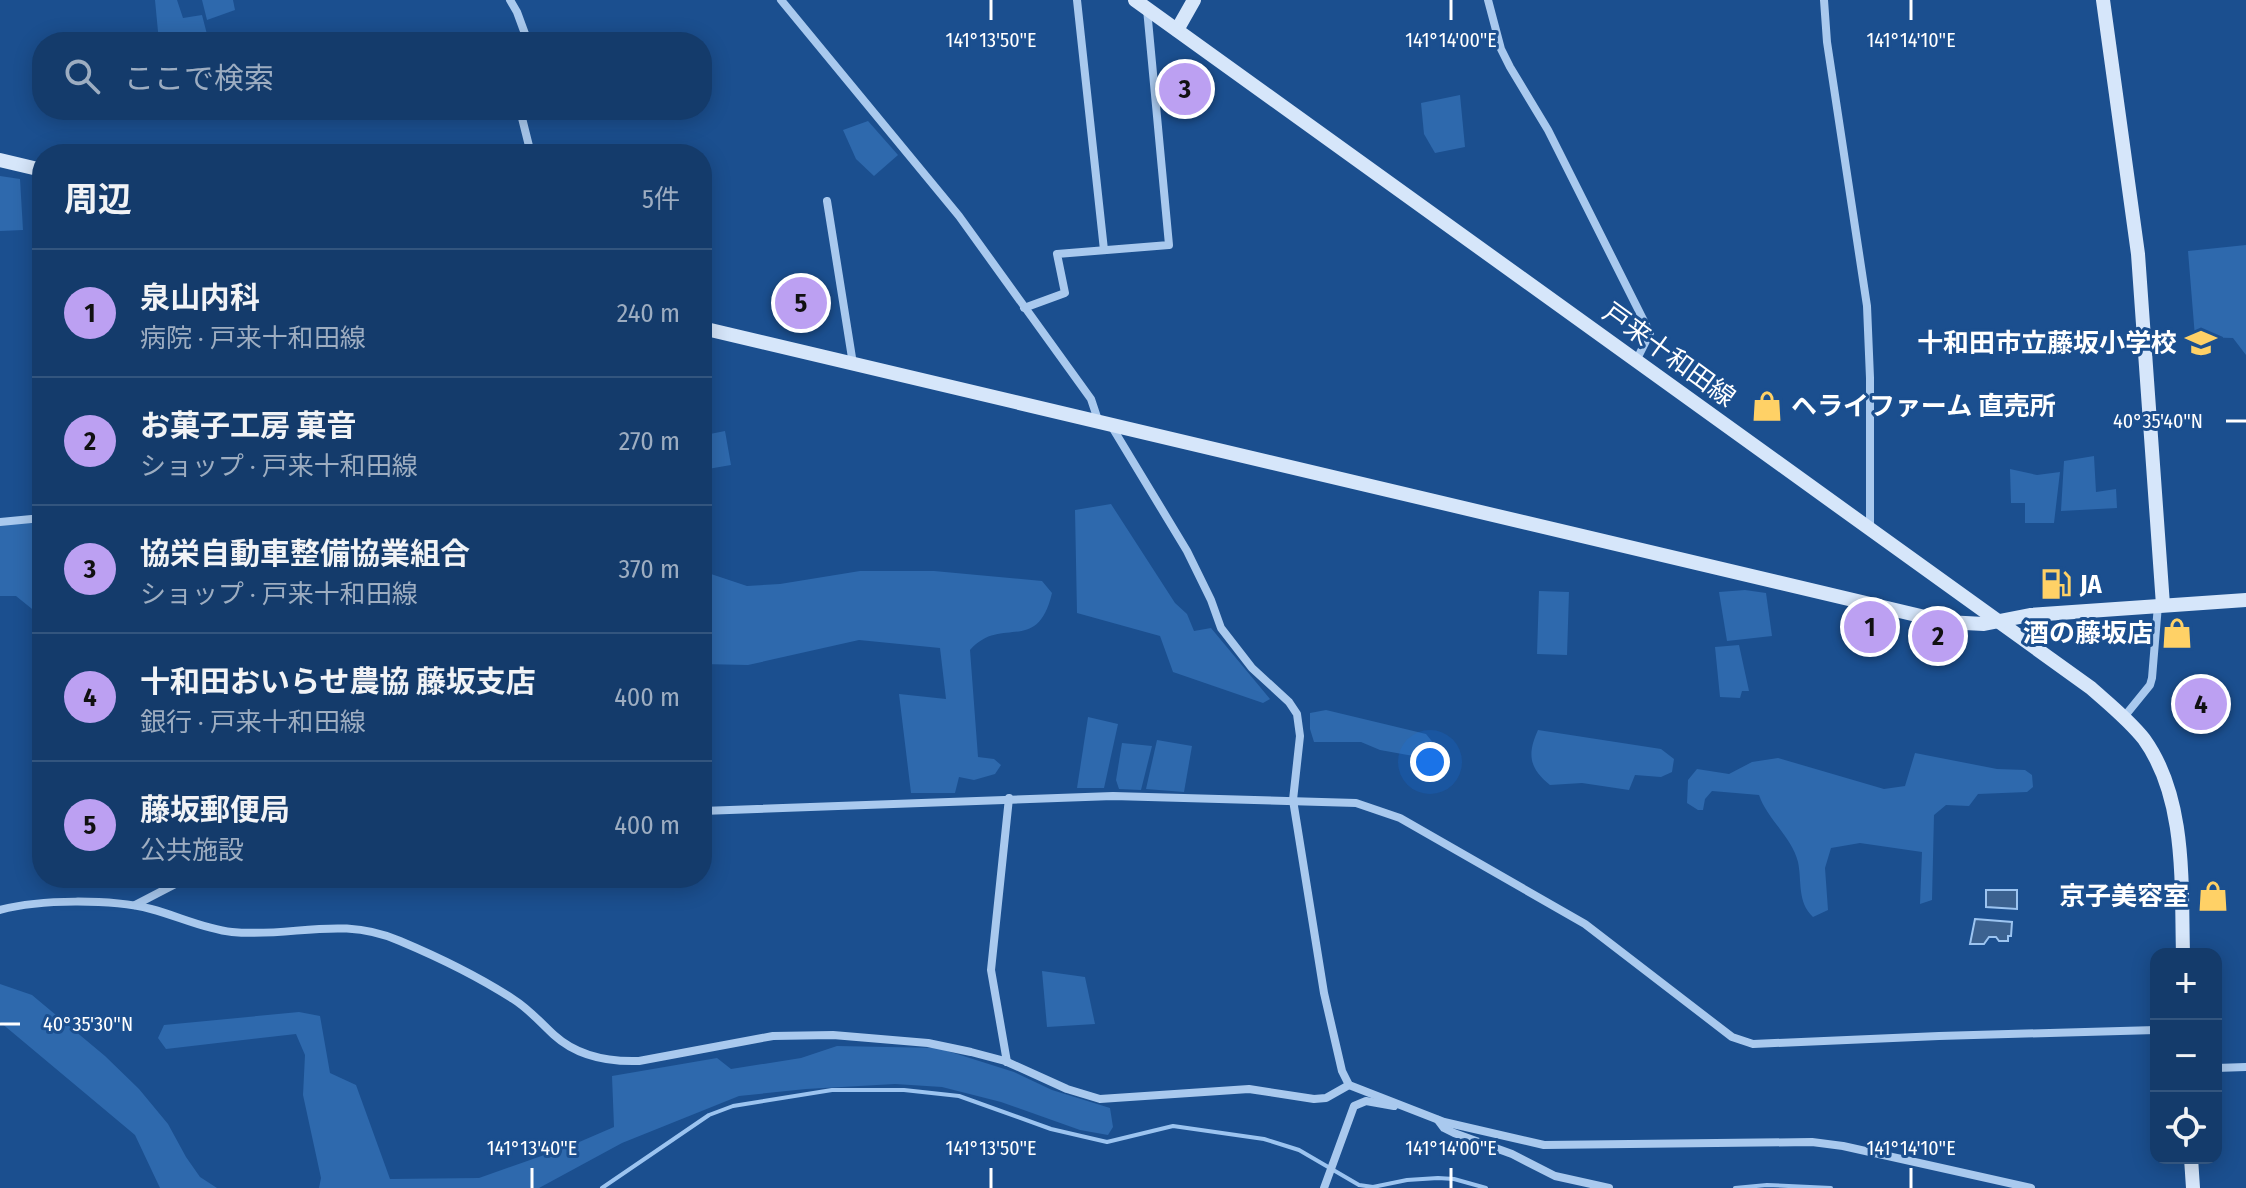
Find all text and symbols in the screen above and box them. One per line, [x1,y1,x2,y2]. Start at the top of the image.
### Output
text: 141°13'50"E [946,28,1036,52]
text: 141°14'00"E [1405,28,1497,52]
text: 141°14'10"E [1866,28,1956,52]
search box [32,32,712,120]
icon: search [60,54,104,98]
pin: 3 [1159,59,1211,119]
text: ここで検索 [124,61,274,97]
text: 周辺 [64,179,132,220]
text: 5件 [642,184,680,215]
pin: 5 [775,273,827,333]
text: 泉山内科 [140,280,260,316]
street label: 戸来十和田線 [1597,297,1741,413]
text: 1 [85,298,96,329]
text: 240 m [617,298,680,329]
text: 病院 · 戸来十和田線 [140,323,366,354]
school or university icon: 十和田市立藤坂小学校 [2184,326,2218,360]
place label: 十和田市立藤坂小学校 [1917,328,2177,359]
shop icon: ヘライファーム 直売所 [1750,389,1784,423]
place label: ヘライファーム 直売所 [1791,391,2056,422]
text: お菓子工房 菓音 [140,408,356,444]
text: 40°35'40"N [2113,409,2203,433]
text: 2 [84,426,96,457]
text: 270 m [619,426,680,457]
text: ショップ · 戸来十和田線 [140,451,418,482]
text: 協栄自動車整備協業組合 [140,536,470,572]
text: 3 [84,554,96,585]
text: 370 m [619,554,680,585]
fuel station icon: JA [2039,567,2073,601]
place label: JA [2079,569,2103,600]
text: ショップ · 戸来十和田線 [140,579,418,610]
pin: 1 [1844,597,1896,657]
pin: 2 [1912,606,1964,666]
shop icon: 酒の藤坂店 [2160,616,2194,650]
place label: 酒の藤坂店 [2023,618,2153,649]
text: 十和田おいらせ農協 藤坂支店 [140,664,536,700]
pin: 4 [2175,674,2227,734]
text: 4 [83,682,97,713]
text: 400 m [614,682,680,713]
text: 銀行 · 戸来十和田線 [140,707,366,738]
your location [1410,742,1450,782]
text: 藤坂郵便局 [140,792,290,828]
text: 5 [84,810,96,841]
text: 400 m [614,810,680,841]
text: 公共施設 [140,835,244,866]
shop icon: 京子美容室 [2196,879,2230,913]
place label: 京子美容室 [2059,881,2189,912]
map controls [2150,948,2222,1164]
button: + [2150,948,2222,1020]
text: 40°35'30"N [43,1012,133,1036]
button: − [2150,1020,2222,1092]
button: locate [2150,1092,2222,1164]
text: 141°13'40"E [487,1136,577,1160]
text: 141°13'50"E [946,1136,1036,1160]
text: 141°14'00"E [1405,1136,1497,1160]
text: 141°14'10"E [1866,1136,1956,1160]

